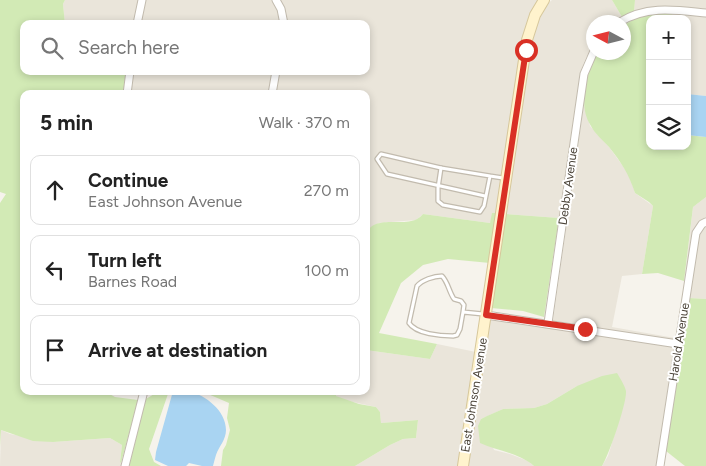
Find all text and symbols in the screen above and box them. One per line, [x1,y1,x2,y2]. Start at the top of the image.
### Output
north arrow [586,15,631,60]
map controls [646,15,691,150]
button: + [646,15,691,60]
search box [20,20,370,75]
icon: search [38,34,66,62]
text: Search here [78,36,180,59]
route start [515,39,538,62]
button: − [646,60,691,105]
button: layers [646,105,691,150]
text: 5 min [40,110,93,135]
text: Walk · 370 m [259,113,350,132]
street label: Debby Avenue [556,146,580,226]
text: Continue [88,169,168,192]
icon: ahead [41,176,69,204]
text: 270 m [304,181,349,200]
text: East Johnson Avenue [88,192,242,211]
text: Turn left [88,249,162,272]
icon: left [41,256,69,284]
text: 100 m [304,261,349,280]
text: Barnes Road [88,272,177,291]
street label: Harold Avenue [666,301,692,382]
route end [574,318,597,341]
icon: arrive [41,336,69,364]
street label: East Johnson Avenue [458,336,490,453]
text: Arrive at destination [88,339,267,362]

